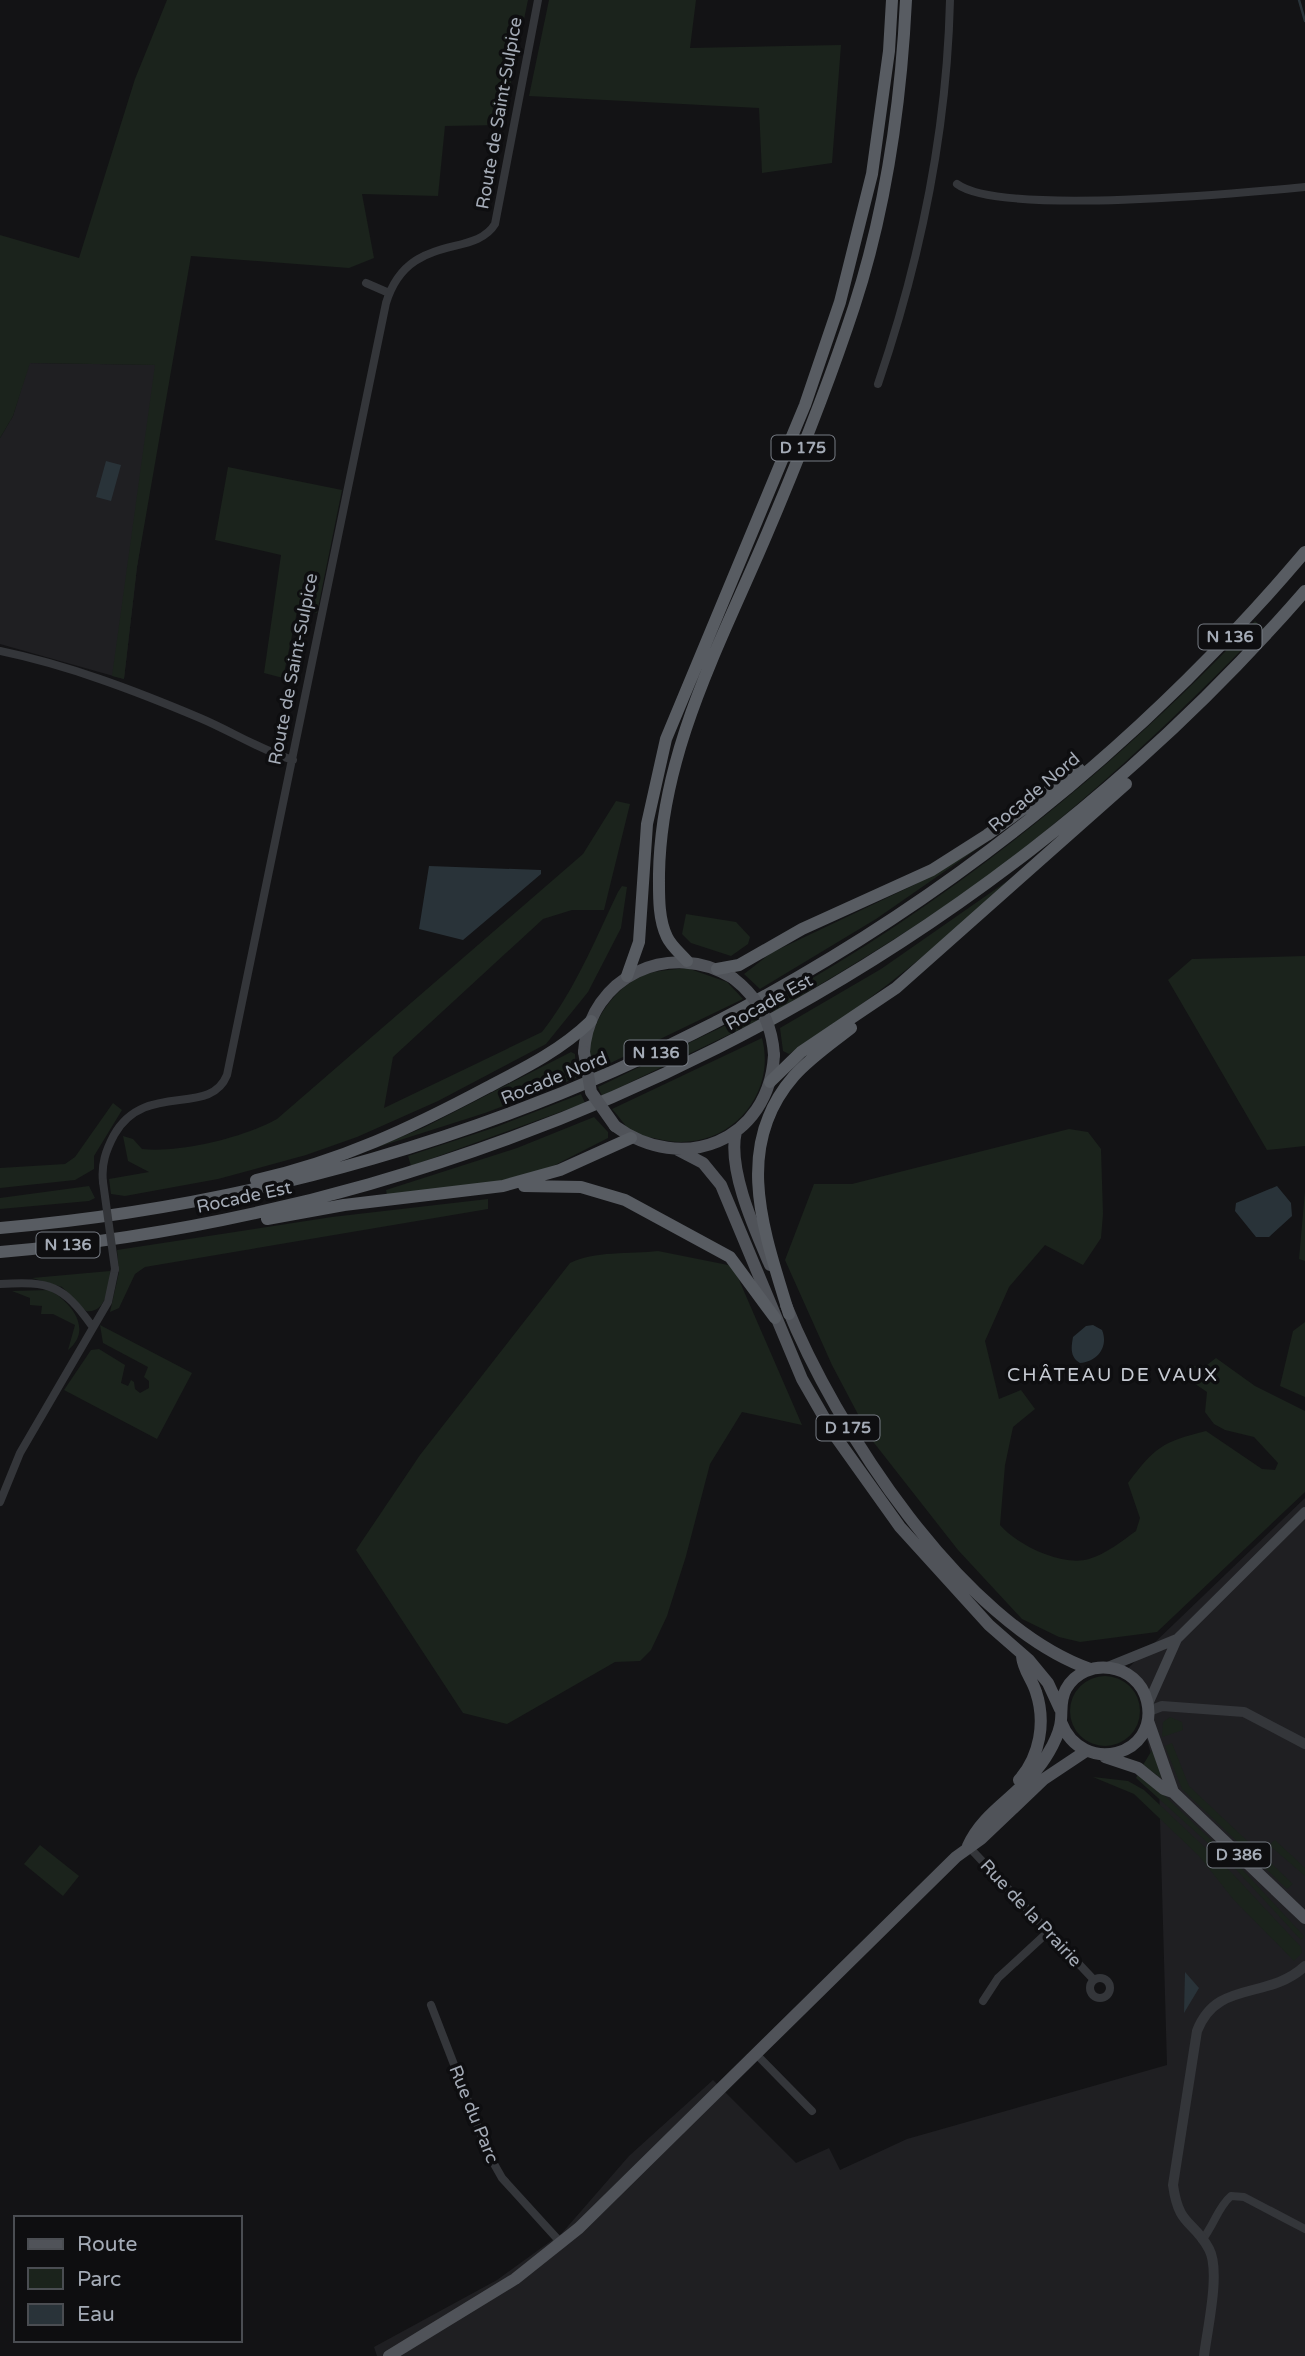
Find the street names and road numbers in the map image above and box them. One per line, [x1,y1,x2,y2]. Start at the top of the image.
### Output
street label: Route de Saint-Sulpice [471,15,527,211]
road number: D 175 [772,436,834,461]
street label: Route de Saint-Sulpice [264,571,322,767]
road number: N 136 [1198,624,1262,650]
street label: Rocade Nord [984,747,1084,837]
street label: Rocade Est [721,969,817,1035]
road number: N 136 [624,1040,688,1065]
street label: Rocade Nord [498,1047,610,1109]
street label: Rocade Est [195,1176,294,1218]
road number: N 136 [36,1232,100,1258]
road number: D 175 [816,1416,880,1440]
road number: D 386 [1208,1842,1270,1868]
street label: Rue de la Prairie [975,1855,1087,1971]
street label: Rue du Parc [444,2062,504,2166]

